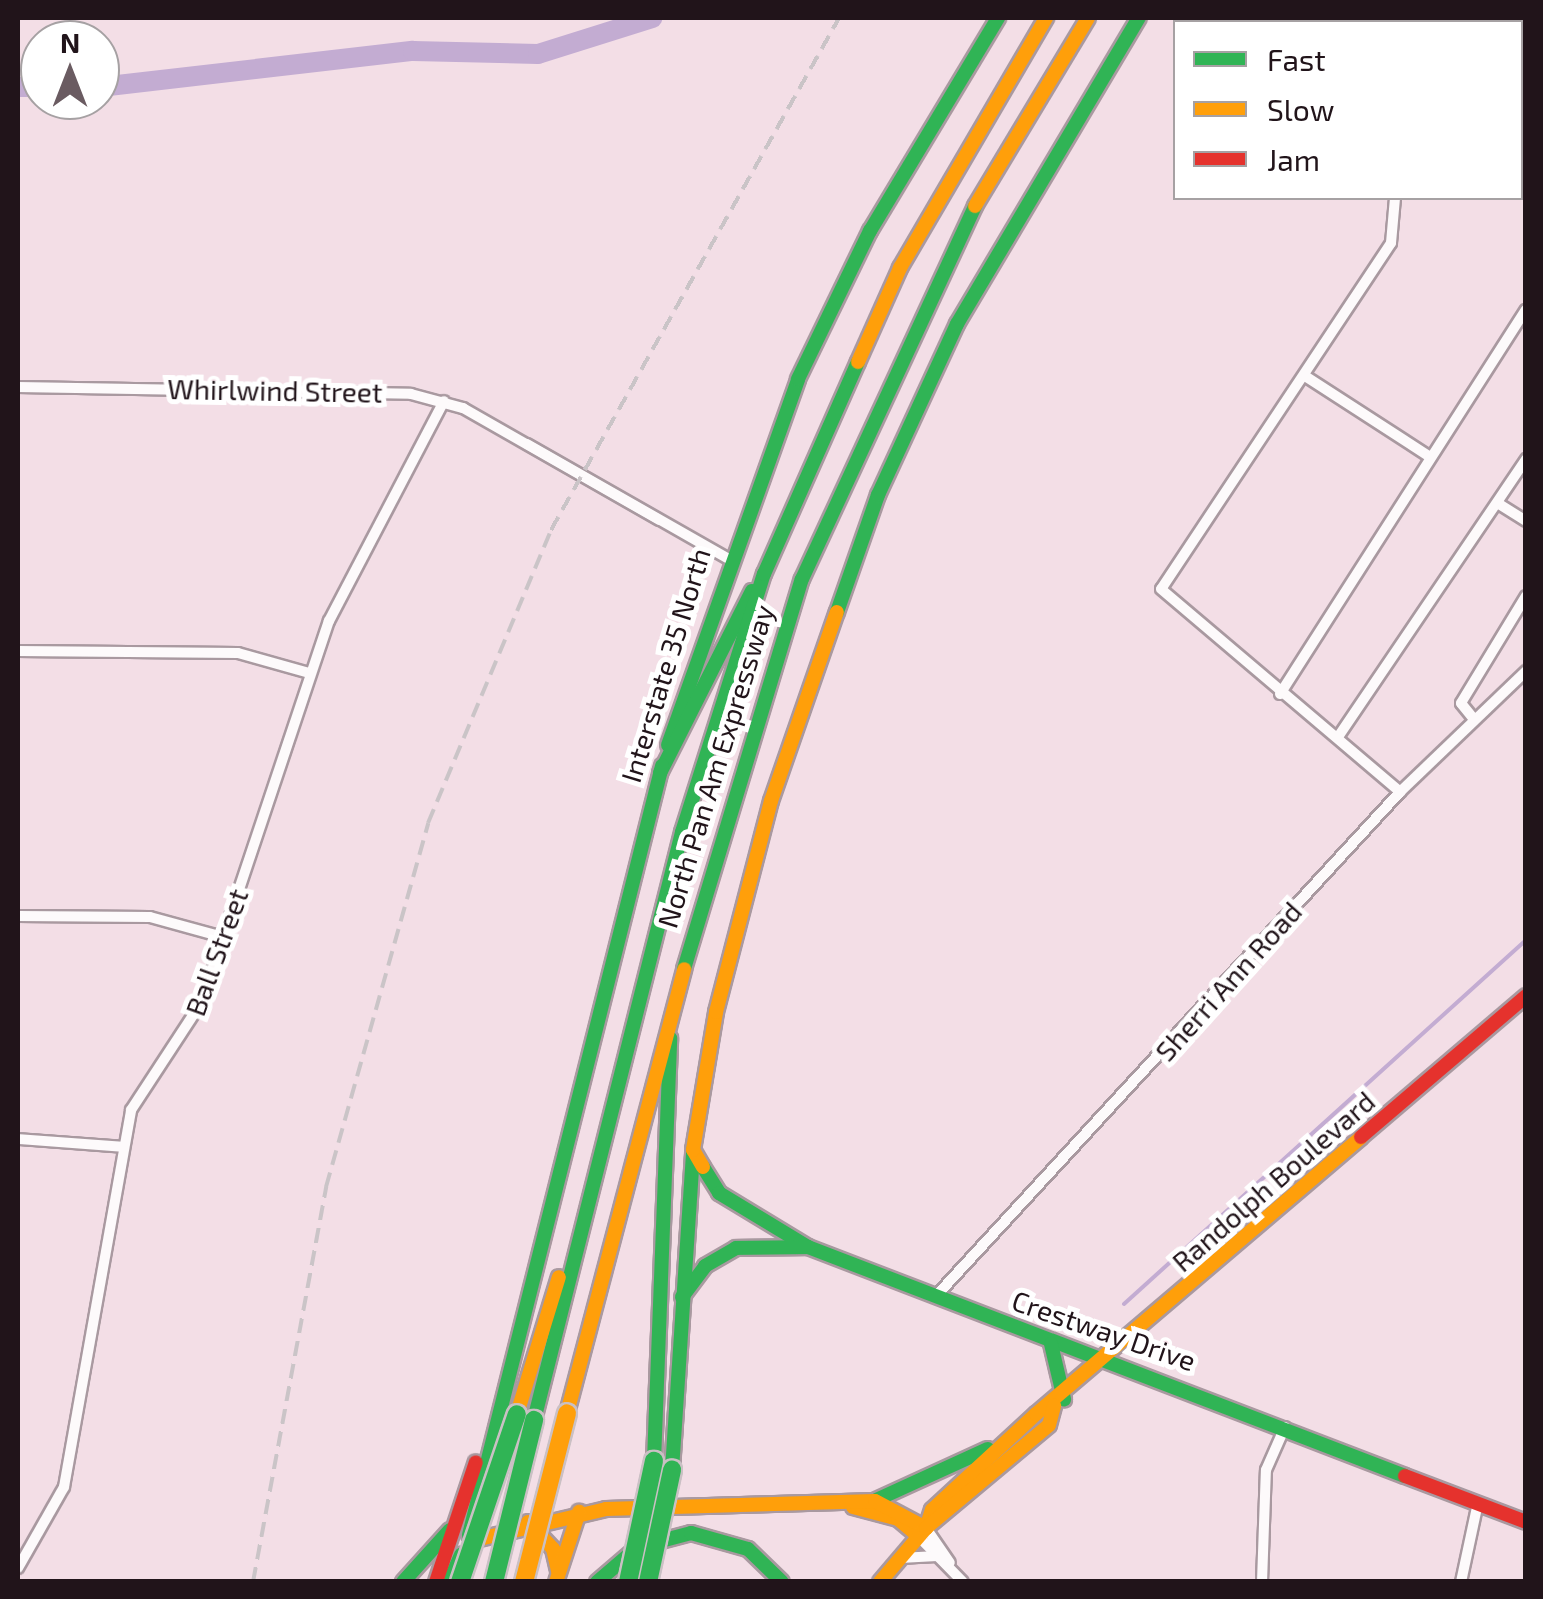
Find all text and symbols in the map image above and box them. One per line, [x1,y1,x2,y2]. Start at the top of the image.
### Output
north arrow [20,20,120,120]
legend [1173,20,1523,200]
text: N [60,25,80,59]
text: Fast [1267,41,1326,77]
text: Slow [1267,91,1334,127]
text: Jam [1267,141,1320,177]
street label: Whirlwind Street [167,371,383,409]
street label: Interstate 35 North [613,544,717,786]
street label: North Pan Am Expressway [650,600,780,932]
street label: Ball Street [177,884,255,1020]
street label: Sherri Ann Road [1147,894,1309,1068]
street label: Randolph Boulevard [1165,1084,1381,1278]
street label: Crestway Drive [1007,1283,1201,1377]

